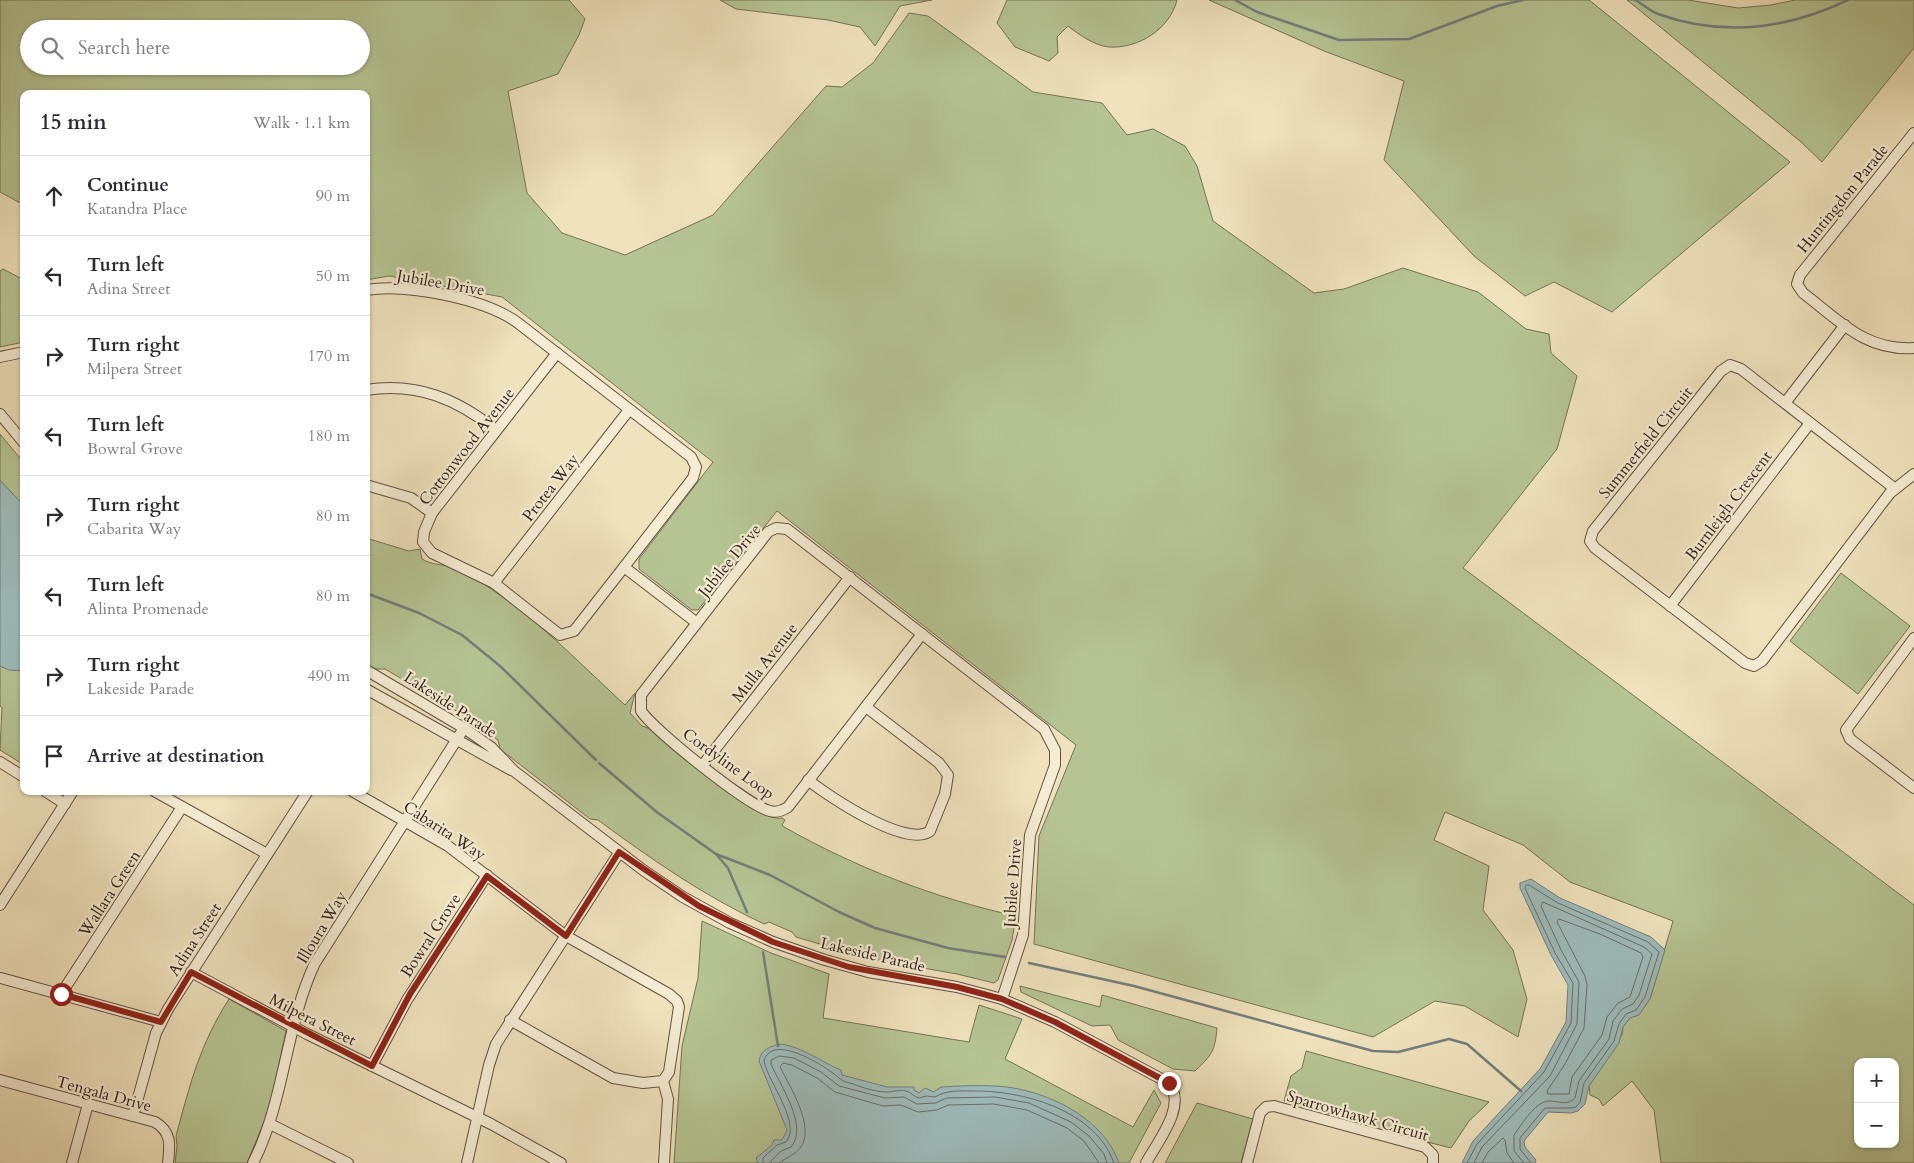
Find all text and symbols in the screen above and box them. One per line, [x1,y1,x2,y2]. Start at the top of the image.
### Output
search box [20,20,370,75]
icon: search [38,34,66,62]
text: Search here [78,35,170,61]
text: 15 min [40,108,107,137]
text: Walk · 1.1 km [253,112,350,134]
street label: Huntingdon Parade [1792,140,1894,258]
text: Continue [87,172,169,198]
icon: ahead [40,182,68,210]
text: 90 m [316,185,350,207]
text: Katandra Place [87,198,187,220]
text: Turn left [87,252,164,278]
icon: left [40,262,68,290]
street label: Jubilee Drive [393,264,486,302]
text: 50 m [316,265,350,287]
text: Adina Street [87,278,170,300]
text: Turn right [87,332,179,358]
icon: right [40,342,68,370]
text: 170 m [308,345,350,367]
text: Milpera Street [87,358,182,380]
street label: Summerfield Circuit [1594,382,1698,503]
street label: Cottonwood Avenue [414,383,520,510]
text: Turn left [87,412,164,438]
icon: left [40,422,68,450]
text: 180 m [308,425,350,447]
text: Bowral Grove [87,438,183,460]
street label: Burnleigh Crescent [1680,446,1777,565]
street label: Protea Way [517,449,585,526]
text: Turn right [87,492,179,518]
icon: right [40,502,68,530]
text: 80 m [316,505,350,527]
text: Cabarita Way [87,518,181,540]
street label: Jubilee Drive [692,519,766,604]
text: Turn left [87,572,164,598]
icon: left [40,582,68,610]
text: 80 m [316,585,350,607]
text: Alinta Promenade [87,598,209,620]
street label: Mulla Avenue [727,618,803,707]
text: Turn right [87,652,179,678]
icon: right [40,662,68,690]
text: 490 m [308,665,350,687]
street label: Lakeside Parade [399,666,501,743]
text: Lakeside Parade [87,678,194,700]
street label: Cordyline Loop [678,723,779,805]
icon: arrive [40,742,68,770]
text: Arrive at destination [87,743,264,769]
street label: Cabarita Way [399,796,490,866]
street label: Jubilee Drive [999,838,1027,930]
street label: Wallara Green [73,846,146,942]
street label: Illoura Way [292,887,352,968]
street label: Bowral Grove [395,889,466,982]
street label: Adina Street [163,899,227,980]
street label: Lakeside Parade [818,932,928,978]
route start [50,983,73,1006]
street label: Milpera Street [265,989,360,1051]
map controls [1854,1058,1899,1148]
button: + [1854,1058,1899,1103]
street label: Tengala Drive [54,1071,154,1117]
route end [1158,1072,1181,1095]
street label: Sparrowhawk Circuit [1284,1085,1431,1147]
button: − [1854,1103,1899,1148]

